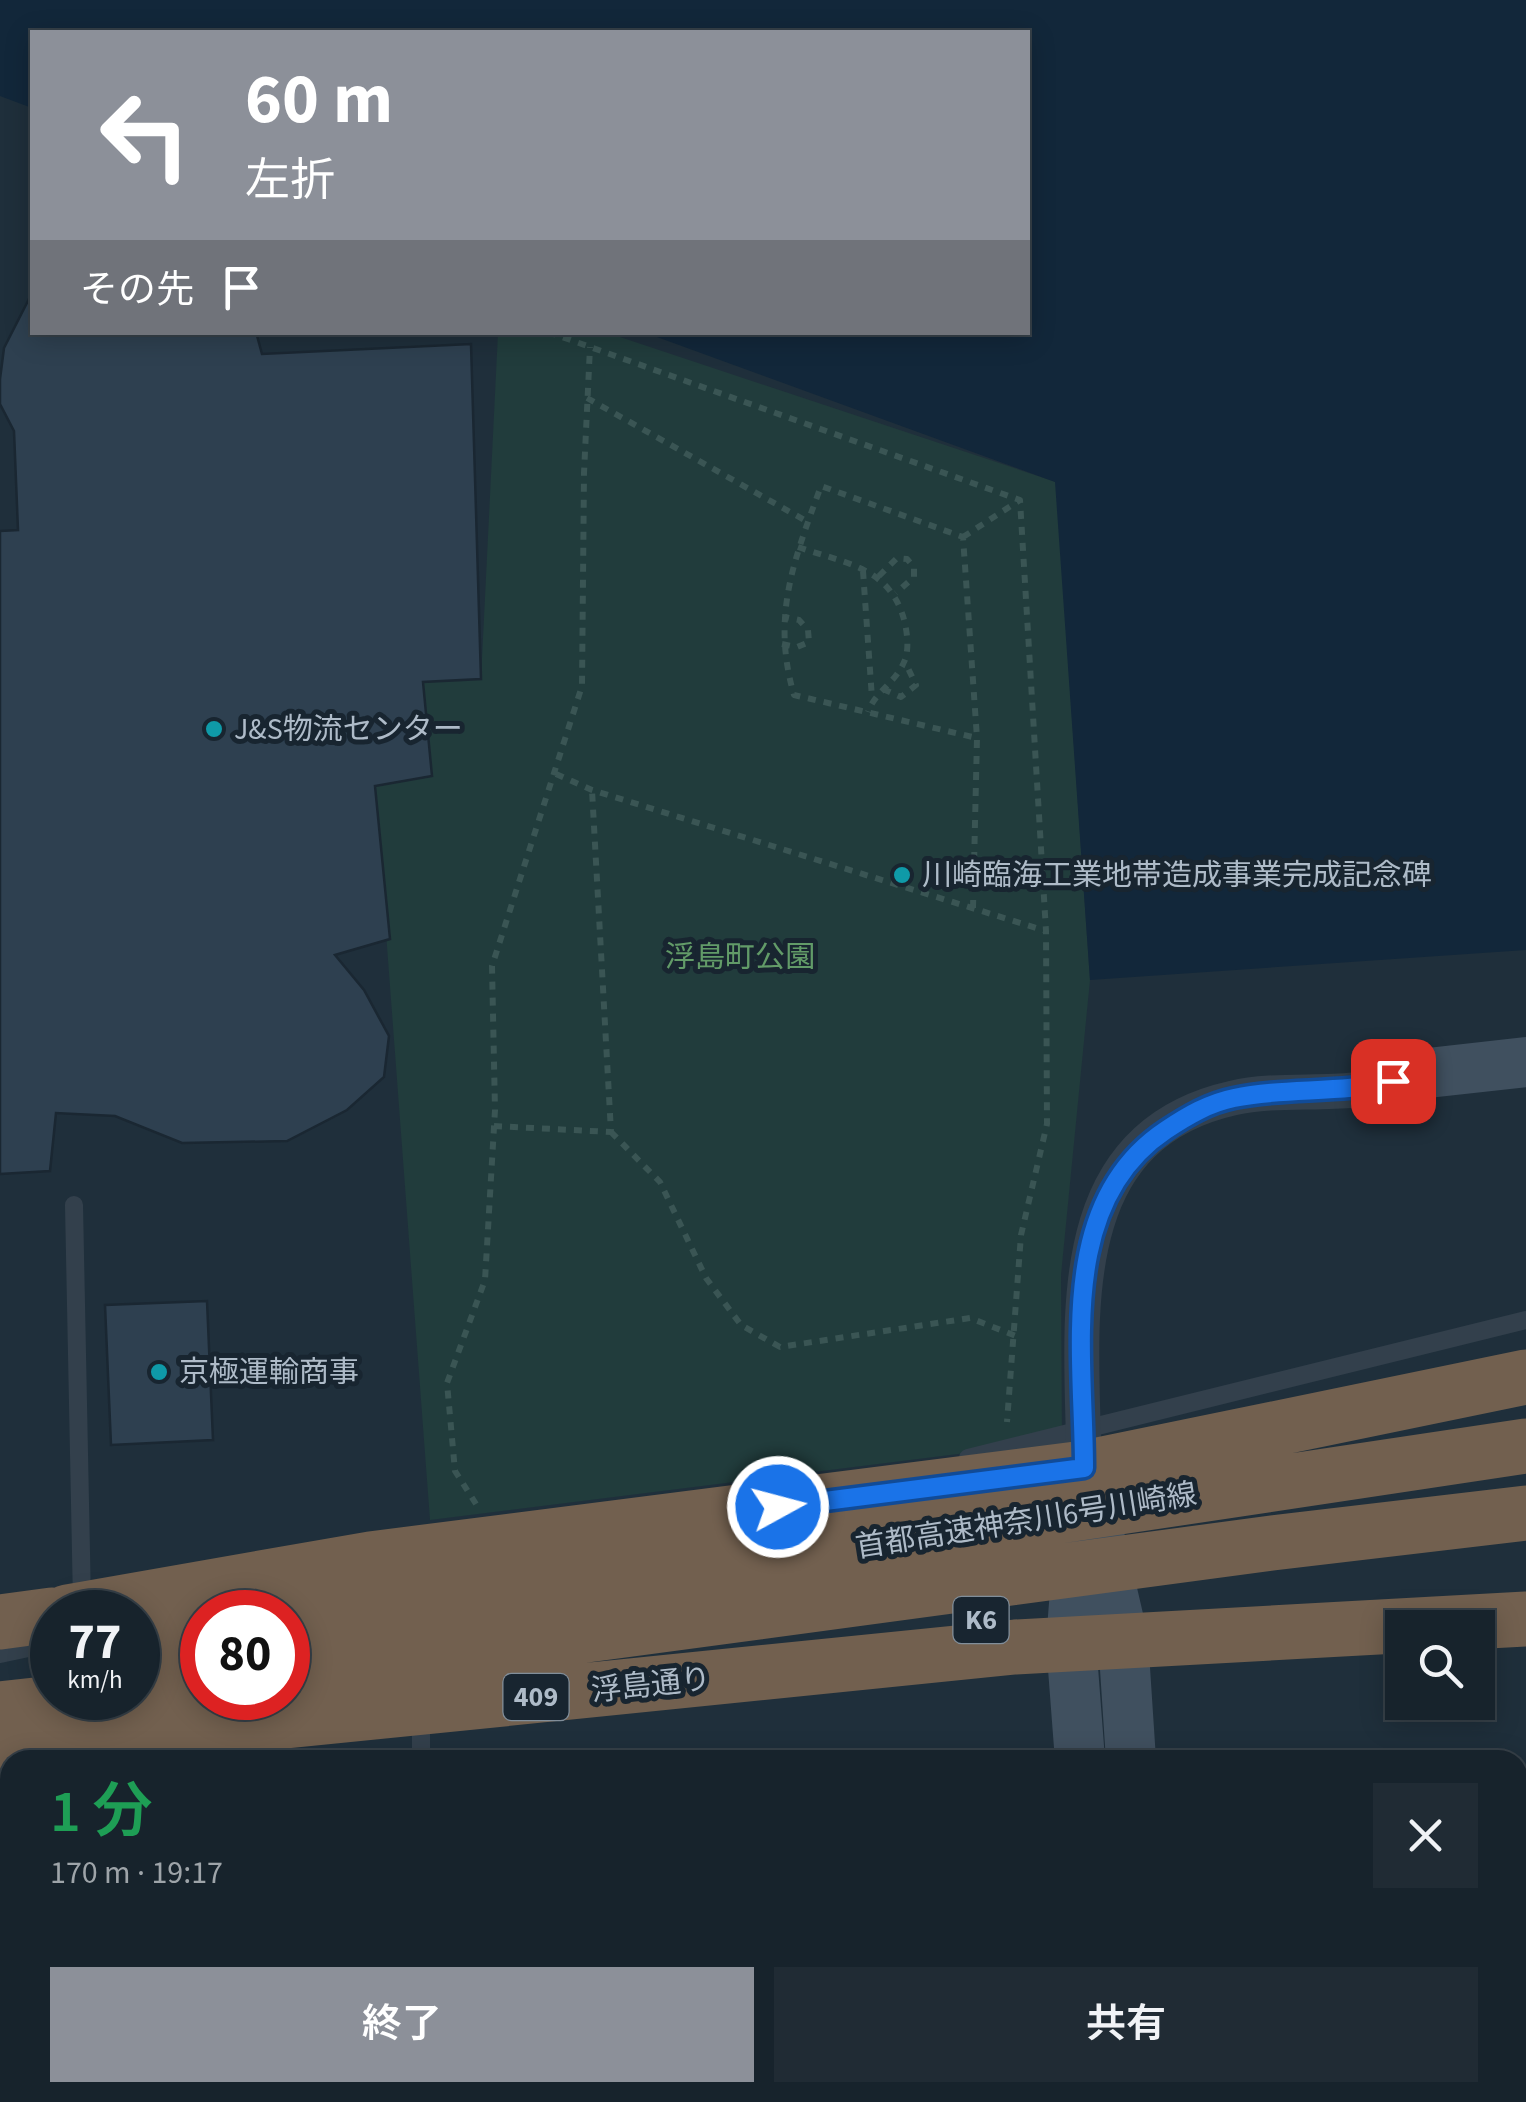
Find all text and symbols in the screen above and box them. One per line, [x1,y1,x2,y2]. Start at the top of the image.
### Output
text: 60 m [245,50,393,150]
icon: left [80,70,210,200]
text: 左折 [245,149,335,213]
icon: arrive [214,260,269,315]
text: その先 [80,263,194,317]
place label: J&S物流センター [234,708,463,751]
marker: J&S物流センター [203,718,225,740]
place label: 川崎臨海工業地帯造成事業完成記念碑 [922,854,1432,897]
marker: 川崎臨海工業地帯造成事業完成記念碑 [891,864,913,886]
park label: 浮島町公園 [665,936,815,979]
pin [1351,1039,1436,1124]
icon: arrive [1366,1054,1421,1109]
place label: 京極運輸商事 [179,1351,359,1394]
marker: 京極運輸商事 [148,1361,170,1383]
position arrow [726,1455,830,1559]
street label: 首都高速神奈川6号川崎線 [852,1473,1200,1569]
speed limit sign: 80 [180,1590,310,1720]
road number: K6 [954,1597,1008,1643]
text: 77 [69,1607,121,1678]
map controls [1385,1610,1495,1720]
button: search [1385,1610,1495,1720]
street label: 浮島通り [589,1657,713,1713]
text: km/h [67,1662,123,1698]
road number: 409 [504,1674,568,1720]
text: 1 分 [50,1770,153,1855]
button: close [1373,1783,1478,1888]
text: 170 m · 19:17 [50,1850,223,1896]
button: 終了 [50,1967,754,2082]
button: 共有 [774,1967,1478,2082]

